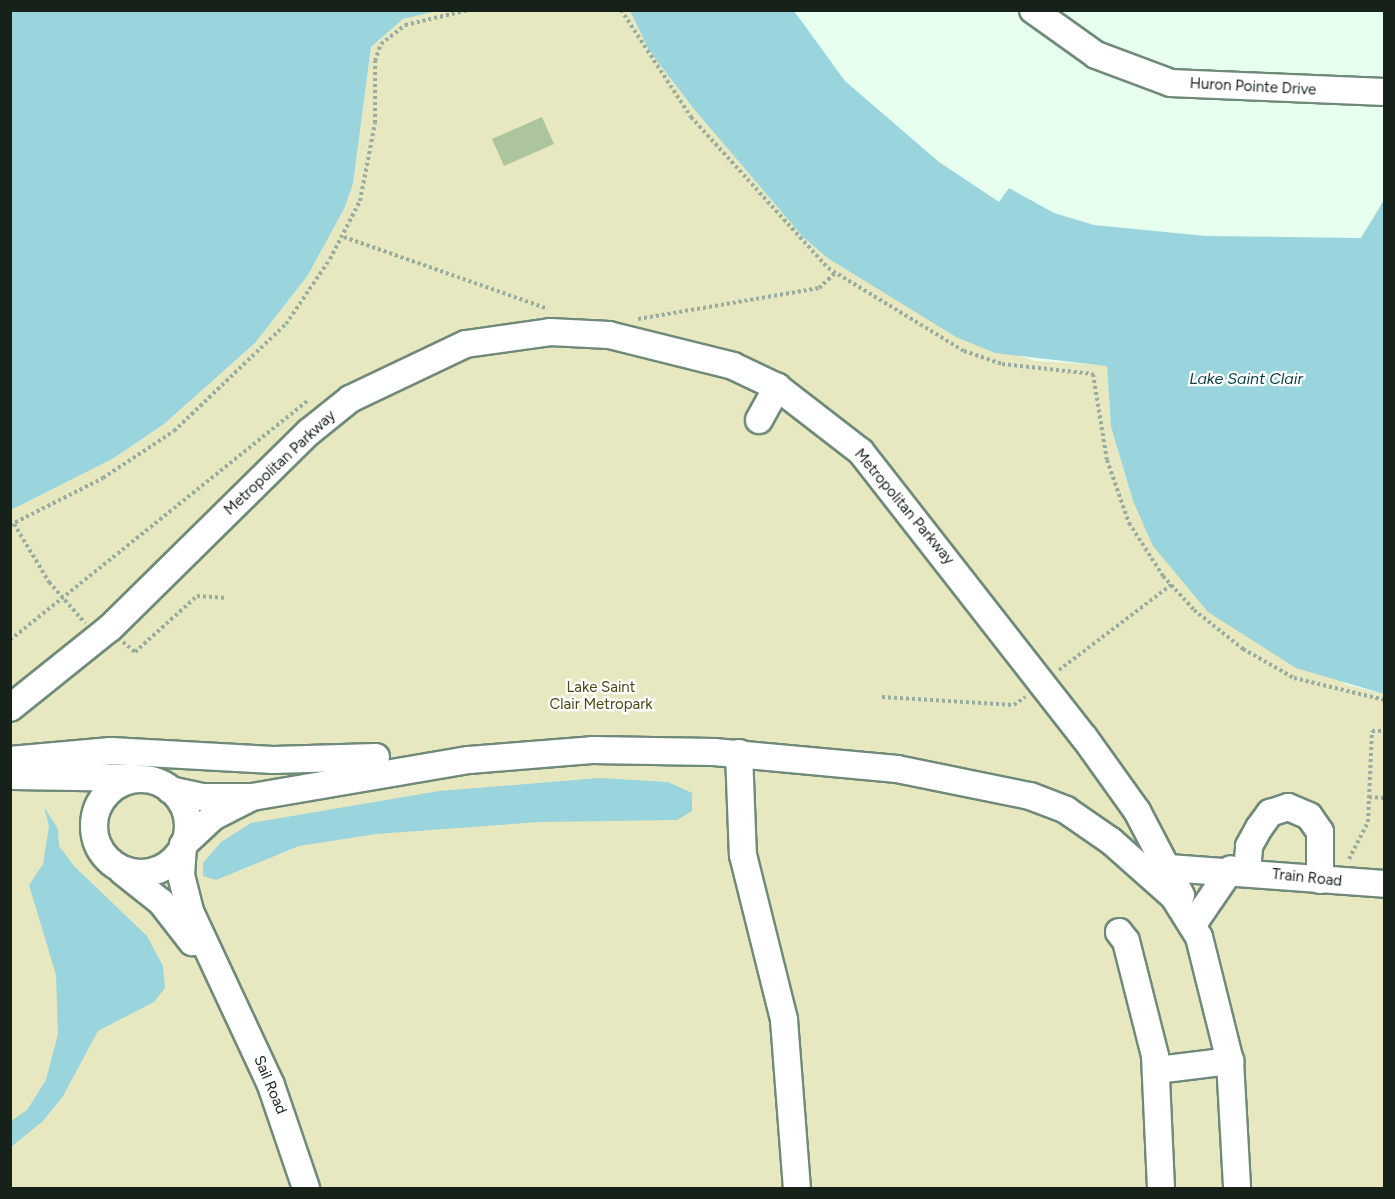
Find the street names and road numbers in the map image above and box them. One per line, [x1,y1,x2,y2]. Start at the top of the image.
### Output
street label: Huron Pointe Drive [1189,75,1317,99]
street label: Metropolitan Parkway [221,407,339,519]
street label: Metropolitan Parkway [850,445,958,569]
street label: Train Road [1271,865,1343,891]
street label: Sail Road [250,1053,290,1117]

